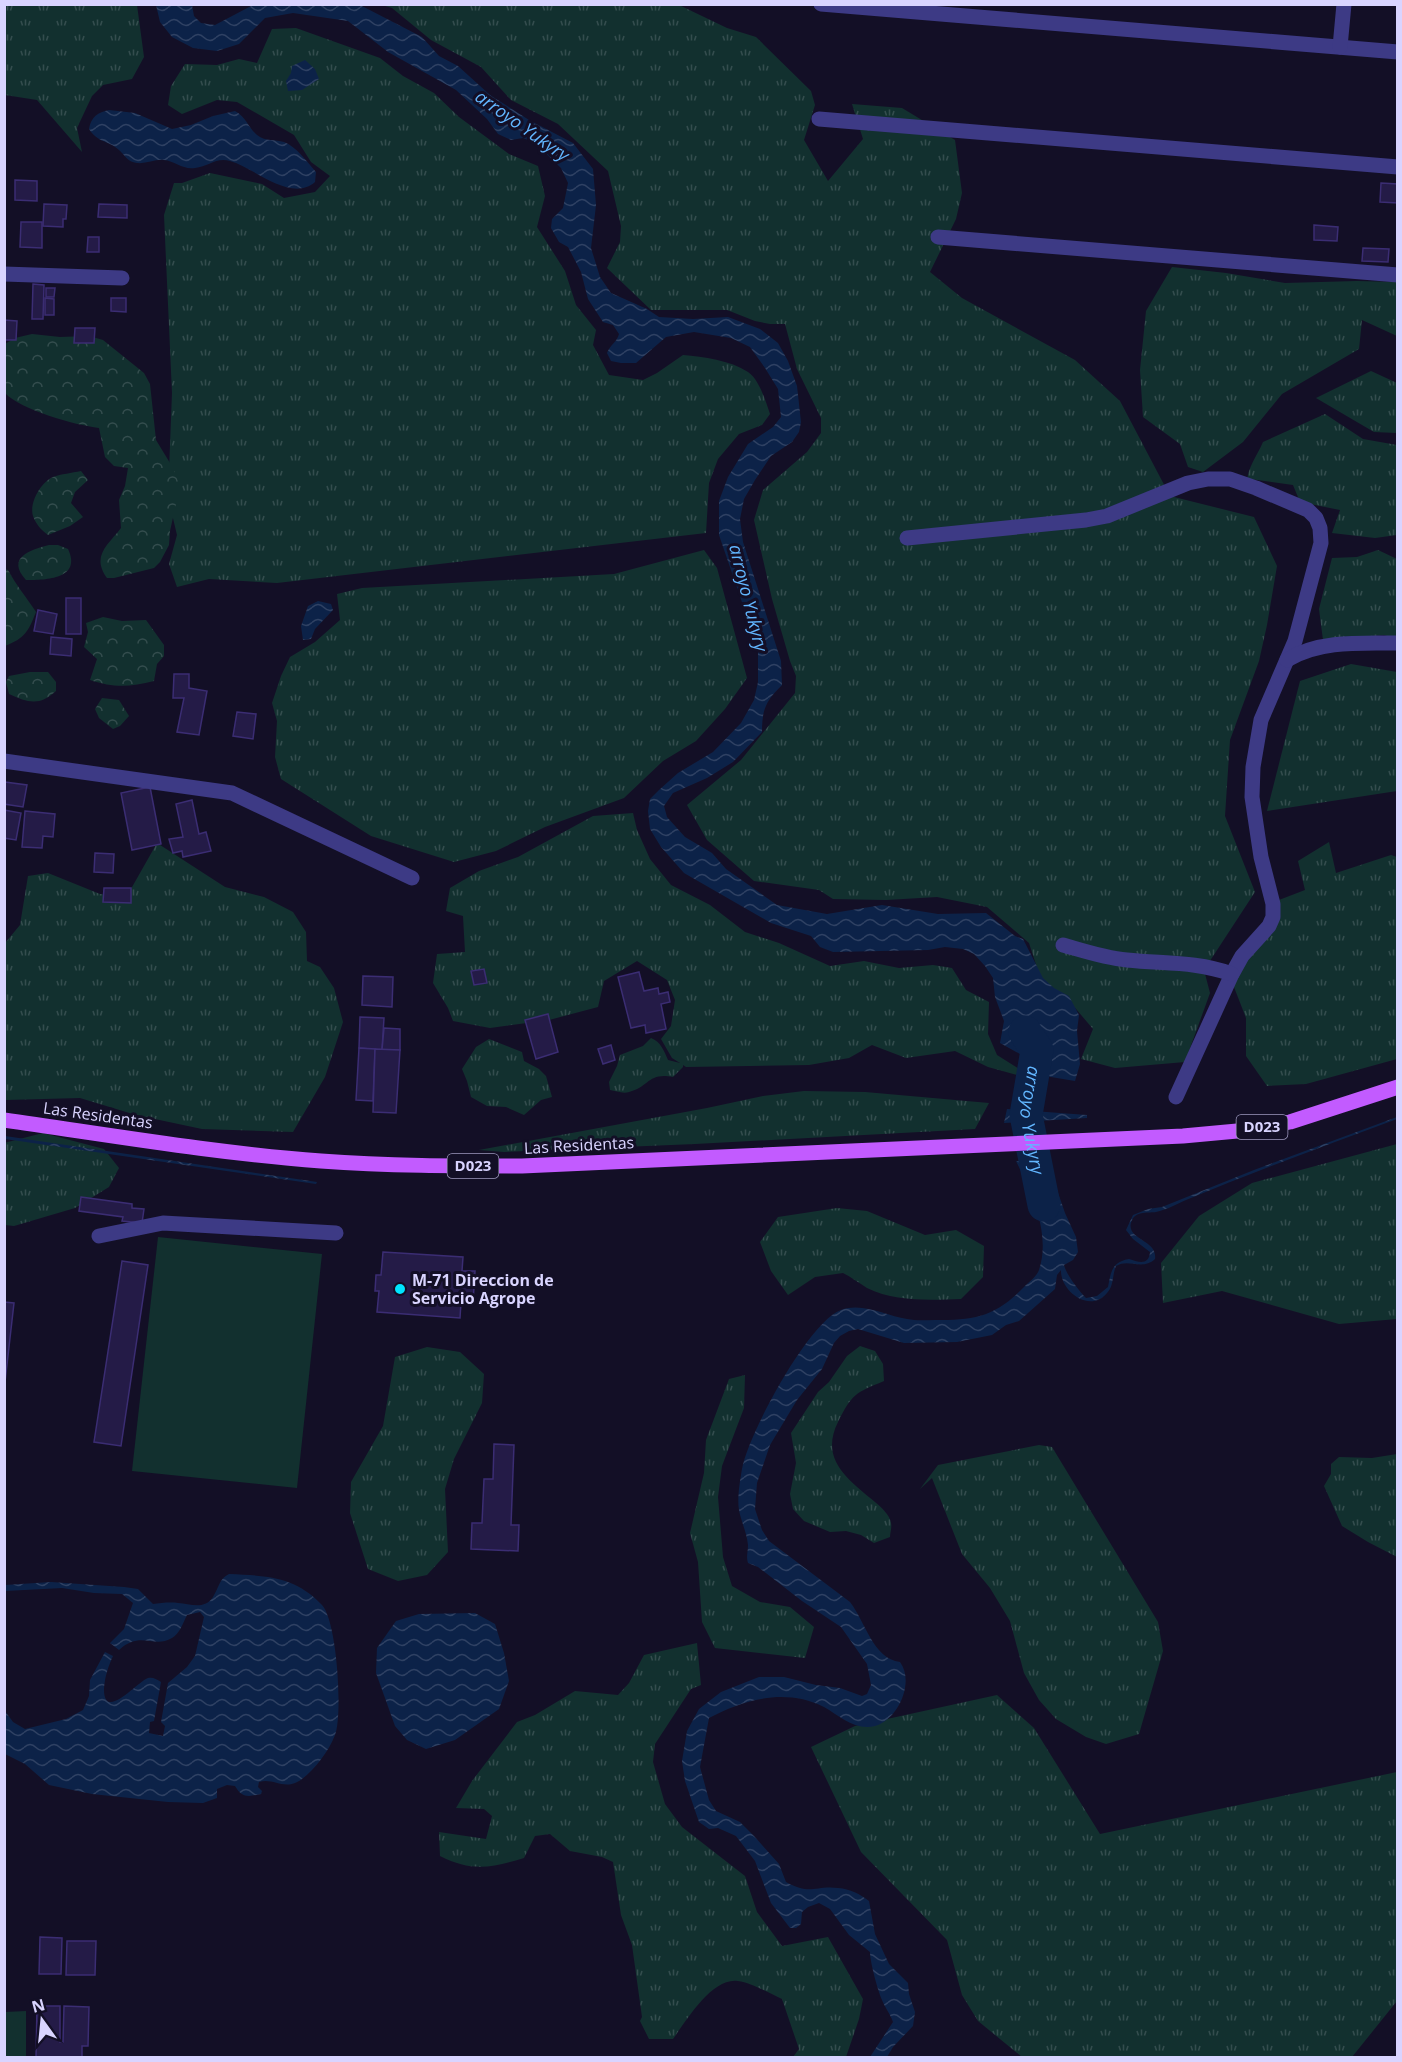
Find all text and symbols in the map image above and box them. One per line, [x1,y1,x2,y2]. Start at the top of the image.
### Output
water label: arroyo Yukyry [471,84,576,167]
water label: arroyo Yukyry [724,542,774,655]
water label: arroyo Yukyry [1015,1064,1051,1178]
street label: Las Residentas [42,1096,154,1134]
road number: D023 [1236,1115,1288,1139]
street label: Las Residentas [523,1131,635,1159]
road number: D023 [448,1154,498,1178]
place label: M-71 Direccion de Servicio Agrope [412,1269,554,1309]
marker: M-71 Direccion de Servicio Agrope [393,1282,407,1296]
north arrow [12,1990,72,2050]
text: N [29,1993,47,2018]

